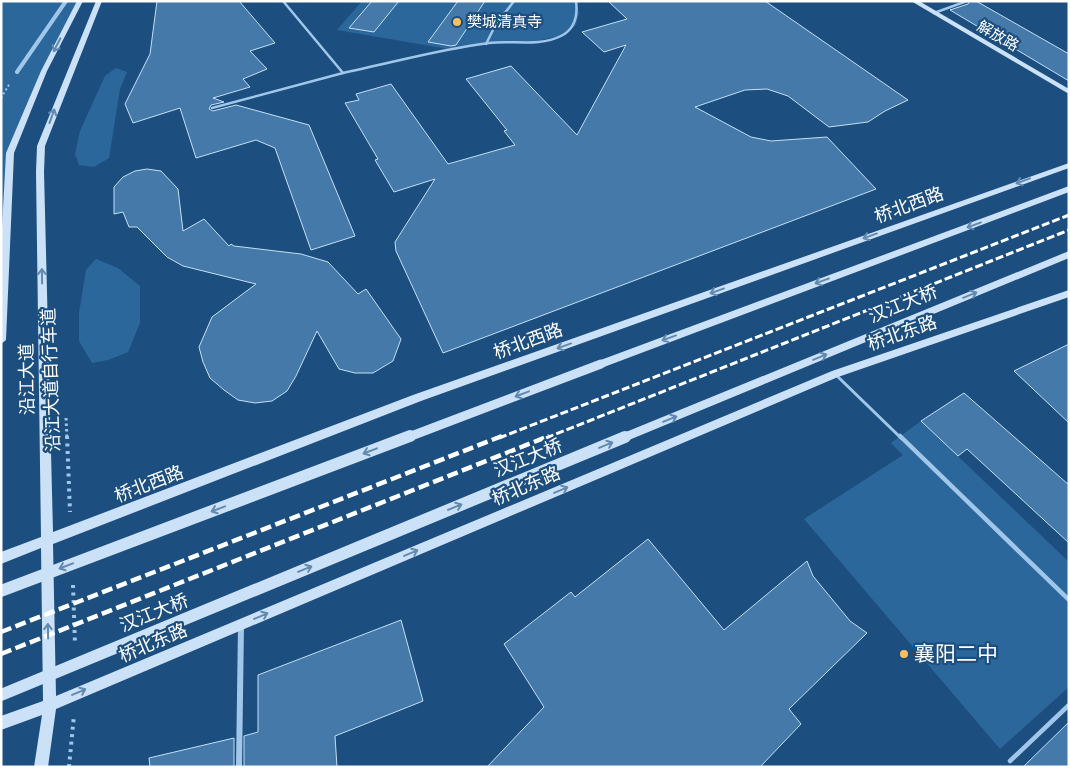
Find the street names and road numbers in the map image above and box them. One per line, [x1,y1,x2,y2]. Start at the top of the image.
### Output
street label: 解放路 [973,16,1022,57]
street label: 桥北西路 [871,181,947,230]
street label: 汉江大桥 [865,279,941,330]
street label: 沿江大道自行车道 [36,308,67,452]
street label: 桥北东路 [864,310,940,357]
street label: 桥北西路 [490,317,566,366]
street label: 沿江大道 [14,343,41,415]
street label: 汉江大桥 [490,433,566,484]
street label: 桥北西路 [111,460,187,509]
street label: 桥北东路 [488,461,564,512]
street label: 汉江大桥 [116,588,192,639]
street label: 桥北东路 [115,618,191,669]

